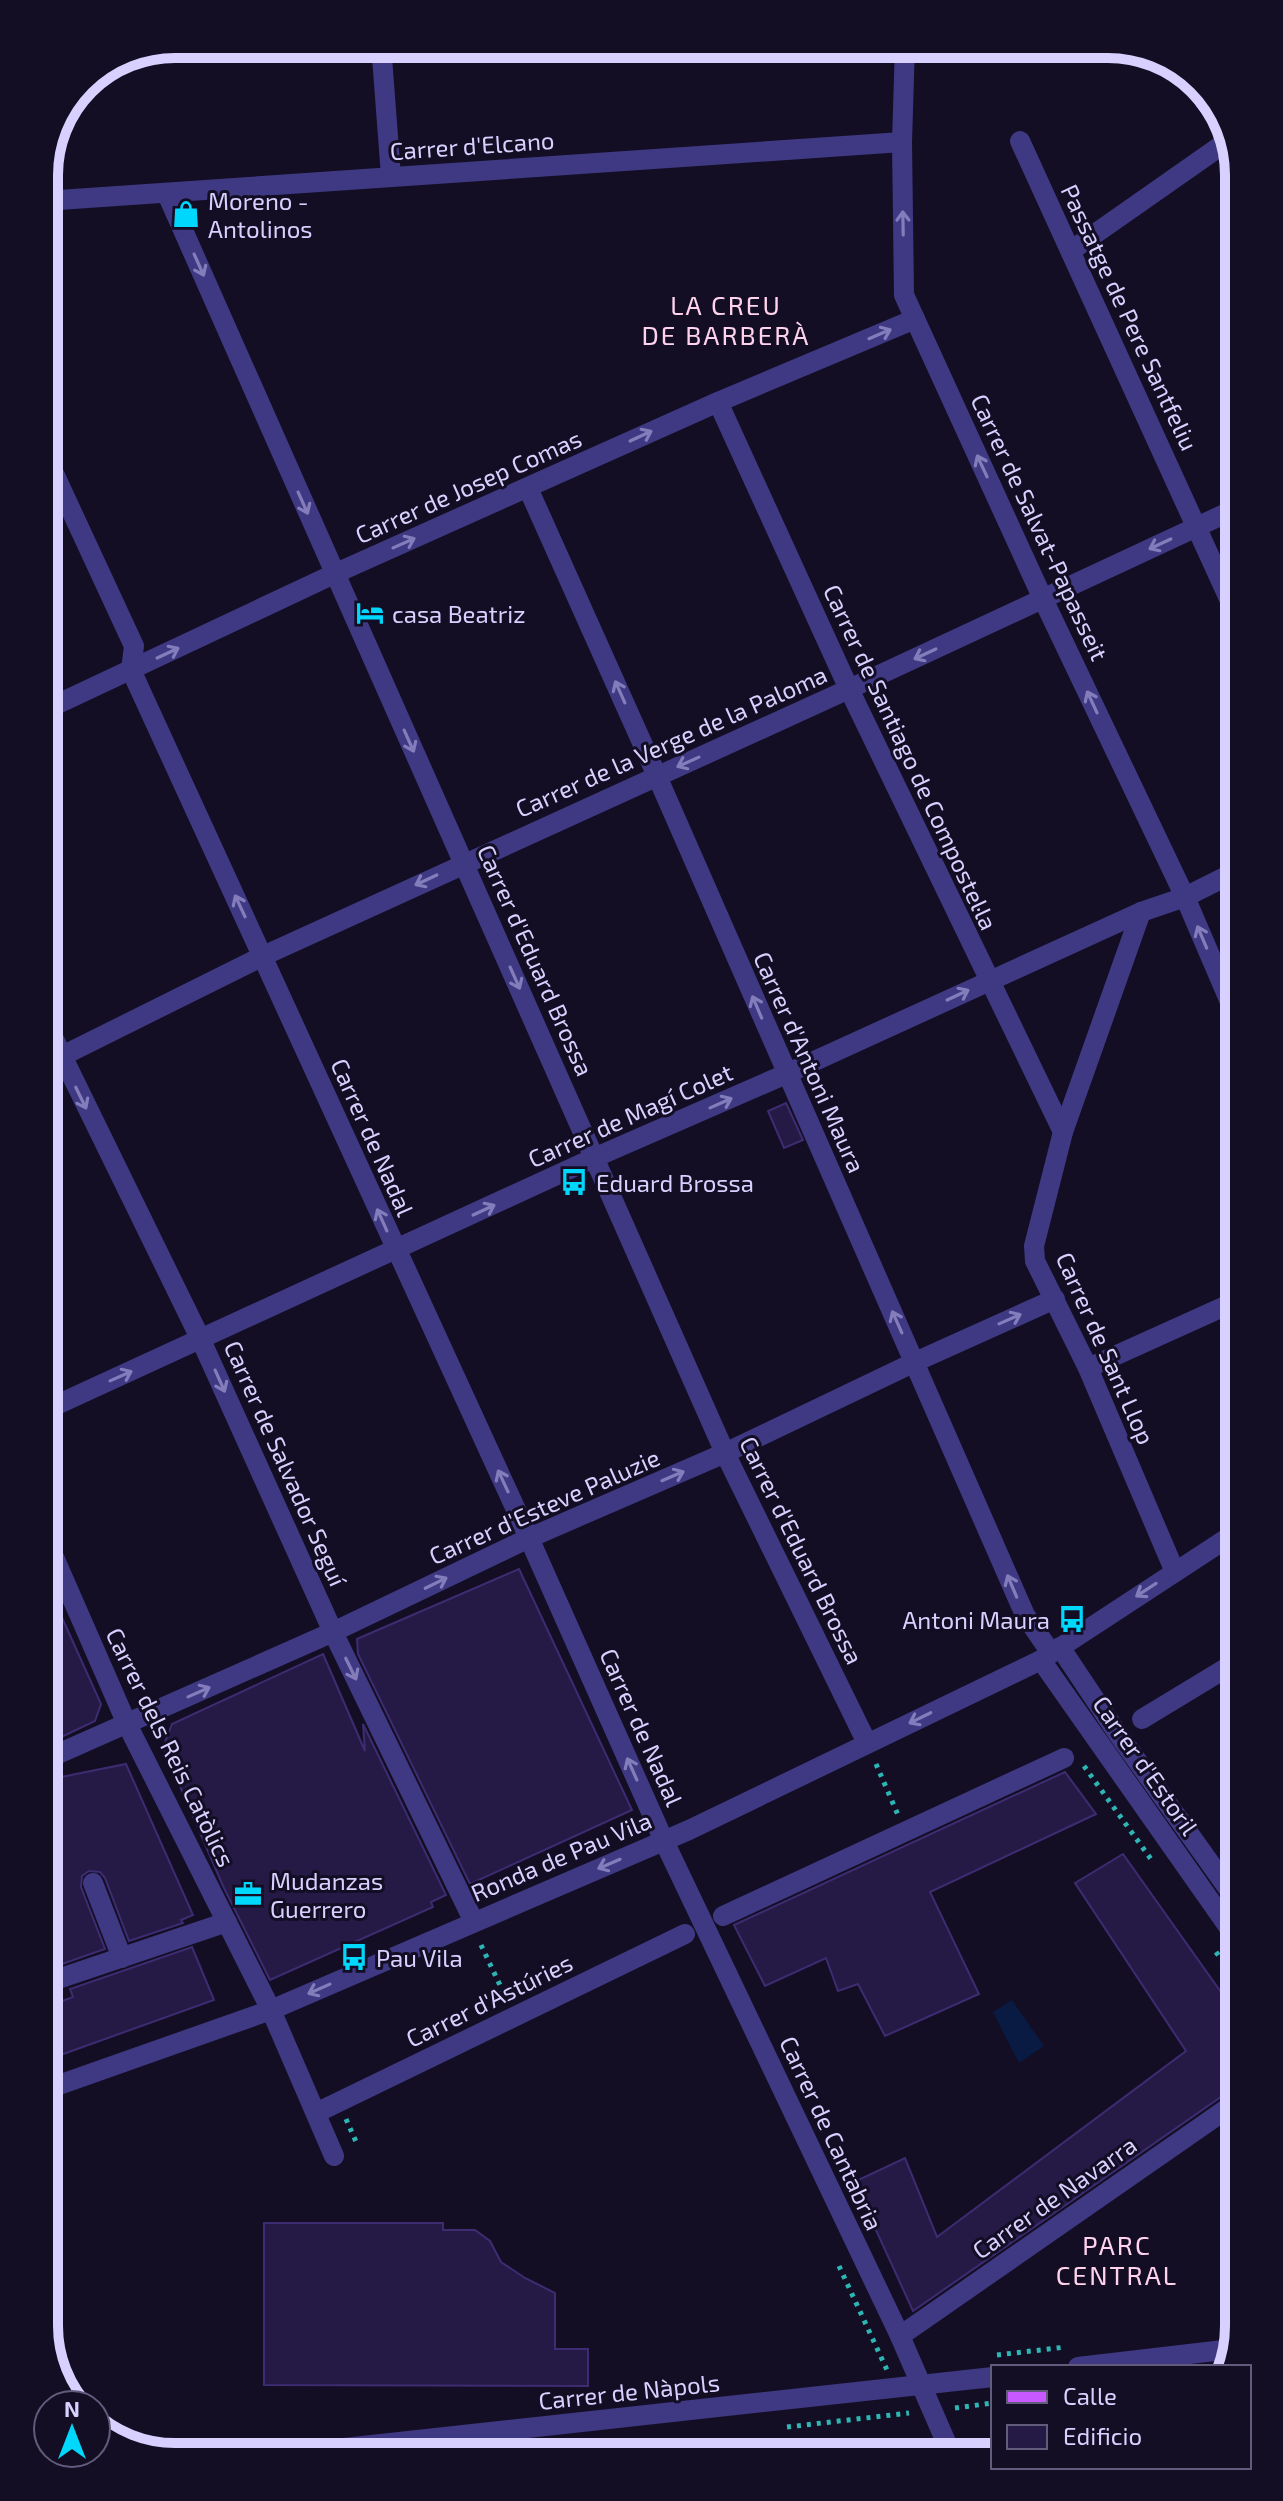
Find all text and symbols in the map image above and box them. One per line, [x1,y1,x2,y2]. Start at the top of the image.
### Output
street label: Carrer d'Elcano [389,125,555,165]
street label: Passatge de Pere Santfeliu [1056,179,1204,455]
place label: Moreno - Antolinos [208,186,313,243]
shop icon: Moreno - Antolinos [171,199,201,229]
one-way arrow [895,210,911,237]
one-way arrow [192,252,207,277]
district label: LA CREU DE BARBERÀ [642,289,810,350]
one-way arrow [867,325,892,340]
street label: Carrer de Salvat-Papasseit [965,389,1115,665]
street label: Carrer de Josep Comas [350,423,586,549]
one-way arrow [628,428,653,443]
one-way arrow [974,455,989,479]
one-way arrow [296,491,311,515]
one-way arrow [392,535,416,550]
one-way arrow [1149,537,1173,552]
street label: Carrer de Santiago de Compostel·la [818,580,1004,934]
hotel icon: casa Beatriz [355,598,385,628]
place label: casa Beatriz [392,599,526,628]
one-way arrow [156,645,180,660]
one-way arrow [913,647,937,662]
street label: Carrer de la Verge de la Paloma [511,659,831,823]
one-way arrow [611,680,626,705]
one-way arrow [1084,690,1099,714]
one-way arrow [402,728,417,752]
one-way arrow [676,755,701,770]
street label: Carrer d'Eduard Brossa [472,840,600,1080]
one-way arrow [414,873,438,888]
one-way arrow [231,895,246,919]
one-way arrow [1194,926,1209,950]
street label: Carrer d'Antoni Maura [748,947,872,1177]
one-way arrow [508,966,523,990]
one-way arrow [946,987,970,1002]
one-way arrow [749,995,764,1020]
street label: Carrer de Nadal [325,1054,421,1220]
street label: Carrer de Magí Colet [523,1057,737,1173]
one-way arrow [74,1085,89,1109]
one-way arrow [708,1094,733,1109]
bus stop icon: Eduard Brossa [559,1167,589,1197]
place label: Eduard Brossa [596,1168,754,1197]
one-way arrow [472,1202,496,1217]
one-way arrow [374,1208,389,1232]
street label: Carrer de Sant Llop [1051,1247,1161,1449]
one-way arrow [889,1310,904,1334]
one-way arrow [997,1311,1022,1326]
street label: Carrer de Salvador Seguí [219,1336,354,1591]
one-way arrow [108,1368,132,1383]
one-way arrow [213,1369,228,1393]
street label: Carrer d'Eduard Brossa [734,1431,870,1669]
street label: Carrer d'Esteve Paluzie [424,1442,664,1570]
one-way arrow [660,1468,685,1483]
one-way arrow [495,1469,510,1493]
one-way arrow [1004,1574,1019,1598]
one-way arrow [423,1575,447,1590]
one-way arrow [1136,1582,1158,1599]
bus stop icon: Antoni Maura [1057,1604,1087,1634]
place label: Antoni Maura [902,1605,1050,1634]
street label: Carrer dels Reis Catòlics [100,1623,242,1871]
street label: Carrer de Nadal [594,1644,690,1810]
one-way arrow [344,1656,359,1680]
one-way arrow [187,1683,211,1698]
street label: Carrer d'Estoril [1087,1690,1205,1840]
one-way arrow [909,1711,933,1726]
one-way arrow [624,1758,639,1782]
street label: Ronda de Pau Vila [466,1805,656,1907]
one-way arrow [597,1858,622,1873]
place label: Mudanzas Guerrero [270,1866,383,1923]
office icon: Mudanzas Guerrero [233,1879,263,1909]
bus stop icon: Pau Vila [339,1942,369,1972]
place label: Pau Vila [376,1943,463,1972]
street label: Carrer d'Astúries [401,1947,577,2053]
one-way arrow [307,1983,332,1998]
street label: Carrer de Cantabria [774,2031,890,2235]
street label: Carrer de Navarra [966,2130,1142,2264]
district label: PARC CENTRAL [1056,2229,1178,2290]
legend [991,2365,1251,2469]
street label: Carrer de Nàpols [537,2367,721,2415]
text: Calle [1063,2381,1117,2410]
north arrow [32,2389,112,2469]
text: N [64,2395,80,2421]
text: Edificio [1063,2421,1142,2450]

